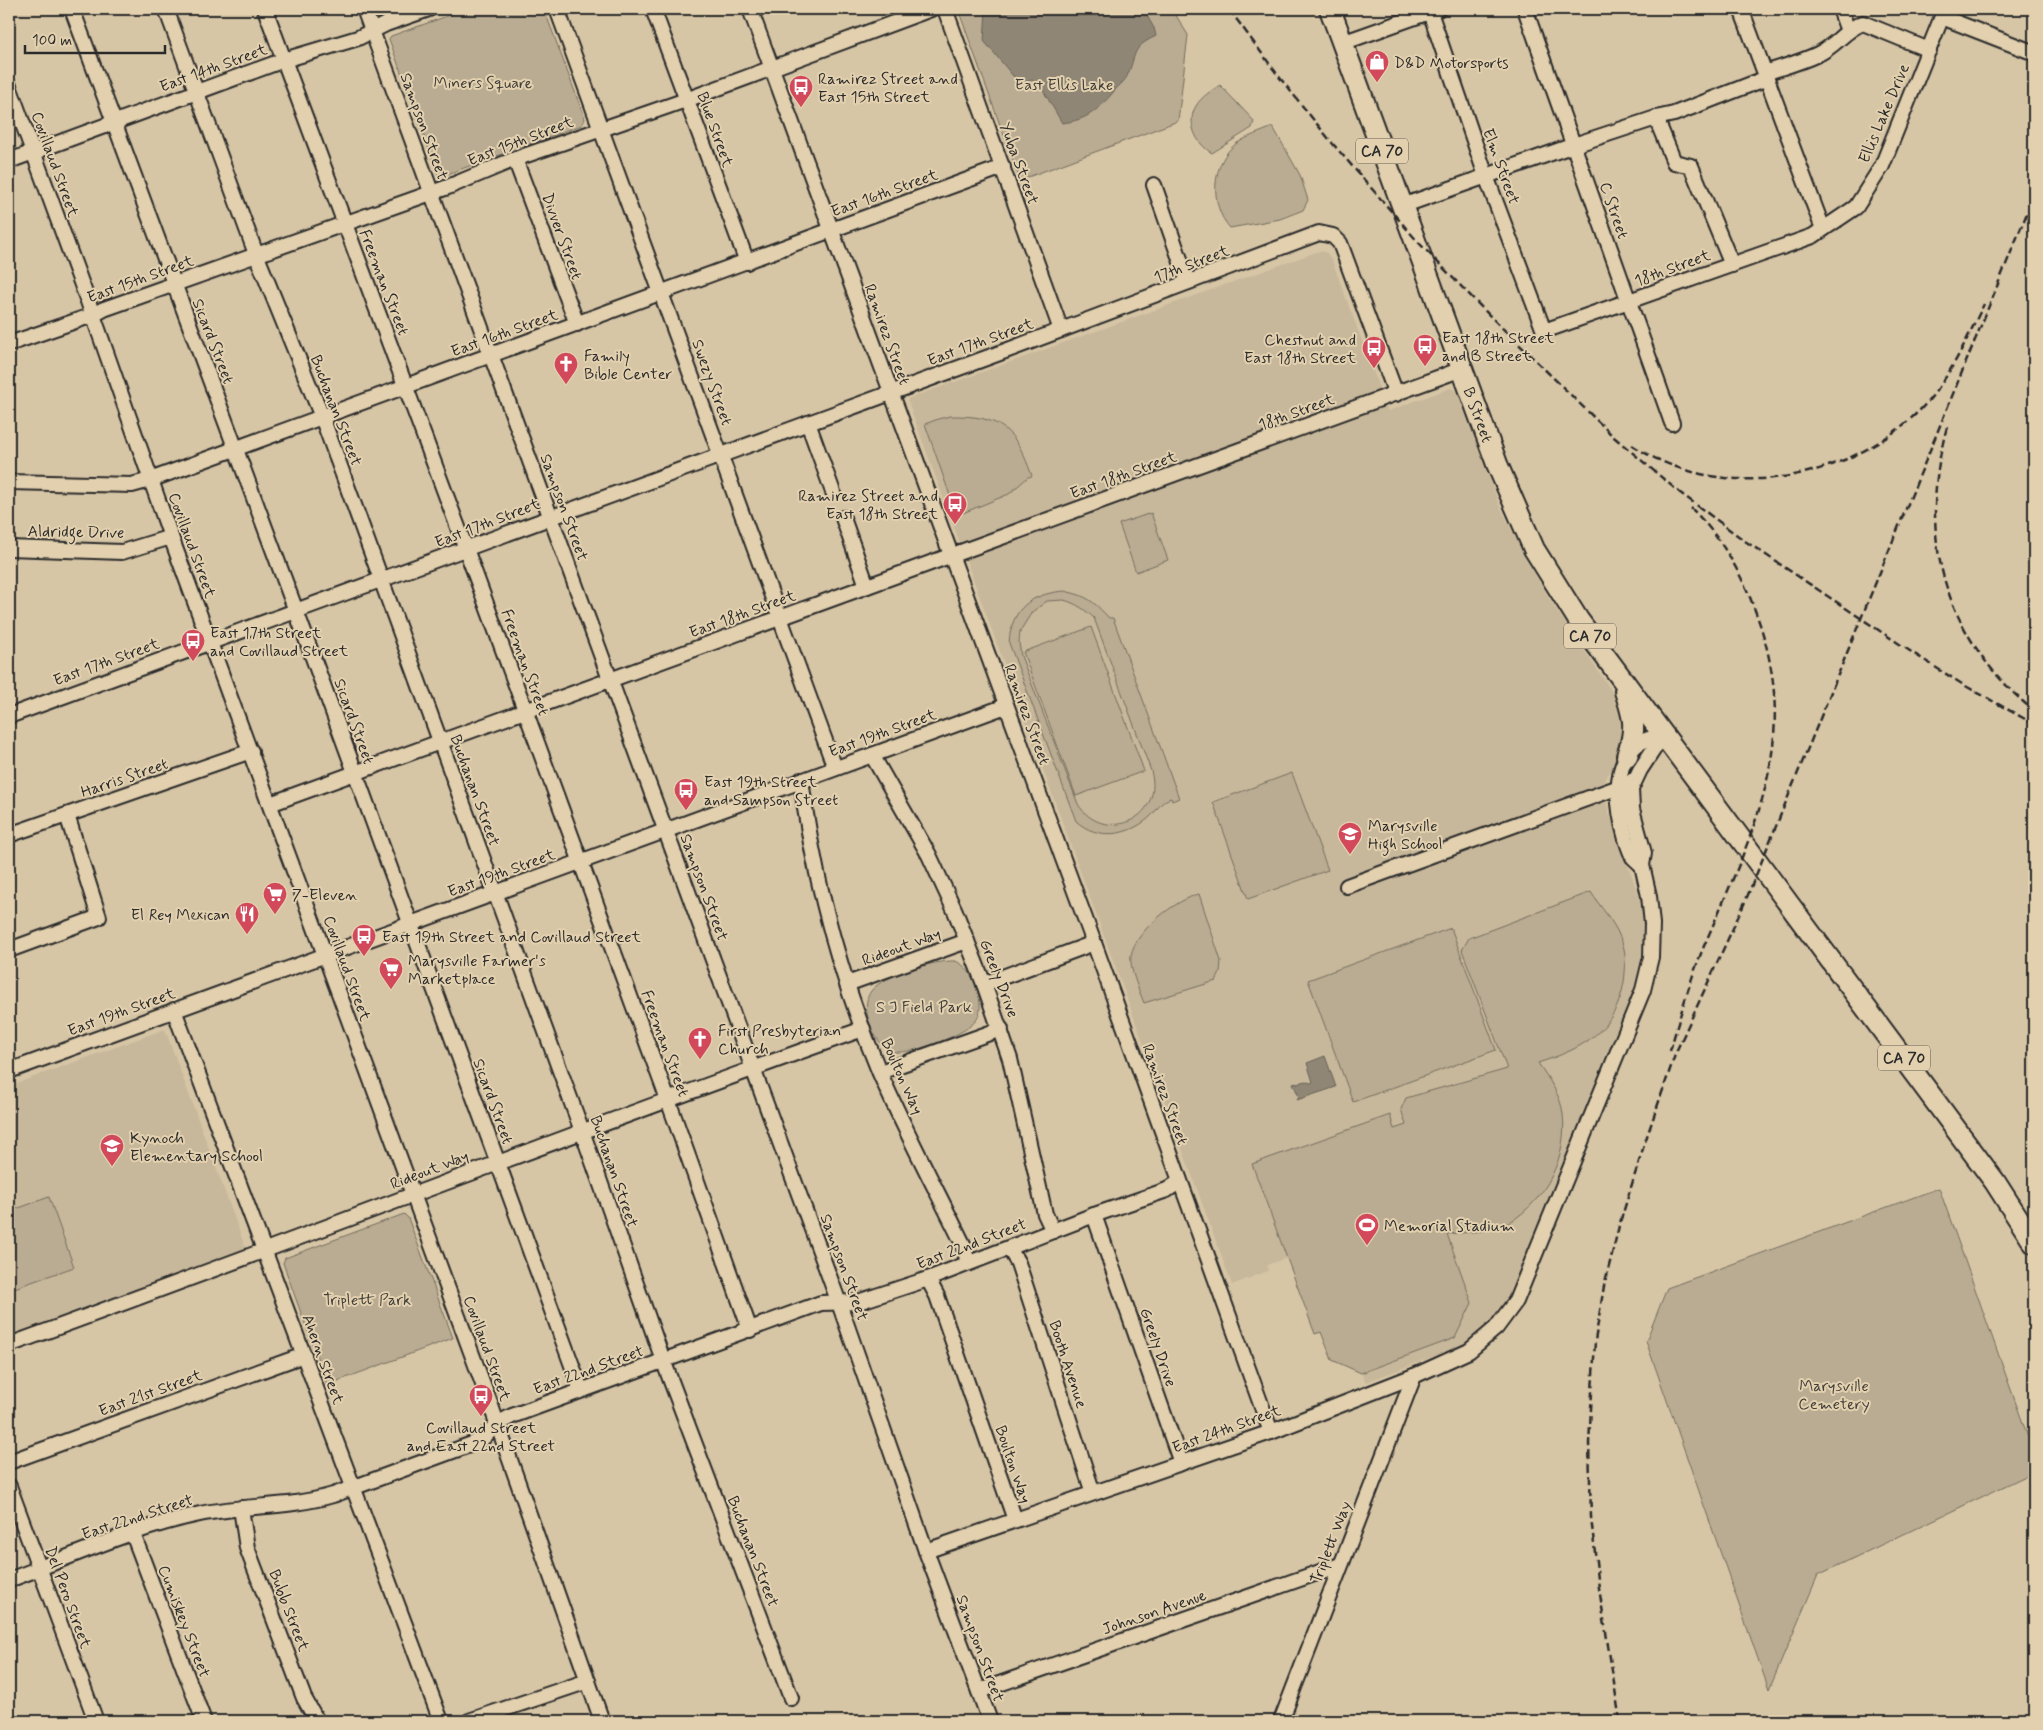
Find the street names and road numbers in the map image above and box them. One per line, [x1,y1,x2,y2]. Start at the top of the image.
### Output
street label: East 14th Street [157,39,271,98]
street label: Ellis Lake Drive [1854,61,1915,166]
street label: Sampson Street [395,70,453,183]
street label: Blue Street [691,89,738,171]
street label: Covillaud Street [26,109,84,221]
street label: East 15th Street [465,111,577,171]
street label: Yuba Street [994,119,1043,208]
street label: Elm Street [1477,126,1524,208]
road number: CA 70 [1356,138,1408,164]
street label: East 16th Street [828,164,941,222]
street label: C Street [1594,179,1633,242]
street label: Divver Street [536,190,587,283]
street label: Freeman Street [354,227,413,339]
street label: 17th Street [1151,240,1233,288]
street label: 18th Street [1632,245,1714,292]
street label: East 15th Street [84,250,197,308]
street label: Ramirez Street [859,281,915,388]
street label: Sicard Street [187,296,238,387]
street label: East 16th Street [448,304,561,362]
street label: East 17th Street [925,313,1037,371]
street label: Swezy Street [686,337,737,428]
street label: Buchanan Street [305,352,367,469]
street label: B Street [1458,384,1497,446]
street label: 18th Street [1256,389,1338,436]
street label: East 18th Street [1067,446,1180,504]
street label: Sampson Street [535,451,593,564]
street label: Covillaud Street [163,490,221,602]
street label: East 17th Street [432,493,544,553]
street label: Aldridge Drive [27,521,125,545]
street label: East 18th Street [686,585,799,643]
street label: Freeman Street [496,606,554,719]
road number: CA 70 [1564,624,1616,648]
street label: East 17th Street [51,633,163,691]
street label: Ramirez Street [999,661,1055,768]
street label: Sicard Street [328,676,379,767]
street label: East 19th Street [826,704,940,763]
street label: Buchanan Street [445,732,505,849]
street label: Harris Street [78,754,171,803]
street label: Sampson Street [675,831,733,944]
street label: East 19th Street [445,844,559,903]
street label: Covillaud Street [318,913,376,1025]
street label: Rideout Way [859,923,944,971]
street label: Greely Drive [974,936,1023,1021]
street label: East 19th Street [65,983,179,1042]
street label: Freeman Street [636,987,694,1100]
street label: Boulton Way [876,1035,928,1118]
street label: Ramirez Street [1137,1041,1193,1148]
road number: CA 70 [1878,1046,1930,1070]
street label: Sicard Street [467,1056,518,1147]
street label: Buchanan Street [585,1113,643,1231]
street label: Rideout Way [387,1146,472,1195]
street label: Sampson Street [815,1211,873,1324]
street label: East 22nd Street [914,1214,1030,1275]
street label: Covillaud Street [458,1293,516,1405]
street label: Greely Drive [1134,1305,1181,1390]
street label: Ahern Street [297,1312,349,1408]
street label: Booth Avenue [1044,1318,1092,1411]
street label: East 22nd Street [530,1341,647,1400]
street label: East 21st Street [96,1365,206,1422]
street label: East 24th Street [1169,1400,1284,1459]
street label: Boulton Way [989,1423,1036,1506]
street label: East 22nd Street [79,1489,196,1545]
street label: Buchanan Street [722,1493,784,1610]
street label: Triplett Way [1306,1498,1357,1587]
street label: Del Pero Street [39,1544,96,1652]
street label: Cumiskey Street [153,1562,215,1681]
street label: Bubb Street [263,1567,314,1655]
street label: Johnson Avenue [1100,1585,1210,1640]
street label: Sampson Street [951,1592,1009,1705]

